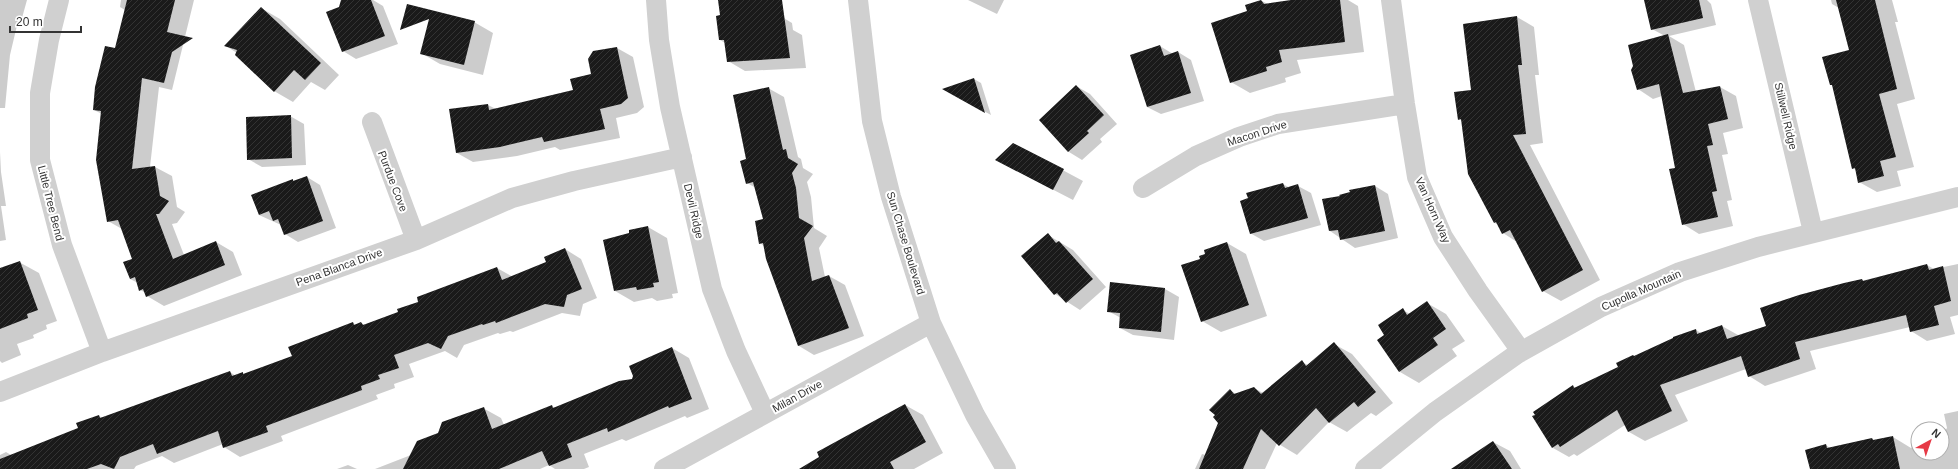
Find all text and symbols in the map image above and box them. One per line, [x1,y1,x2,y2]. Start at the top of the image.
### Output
scale bar [10,8,81,34]
text: 20 m [16,15,43,29]
street label: Stillwell Ridge [1772,81,1800,151]
street label: Macon Drive [1226,118,1288,148]
street label: Purdue Cove [376,149,410,213]
street label: Little Tree Bend [36,164,66,242]
street label: Van Horn Way [1413,175,1453,245]
street label: Devil Ridge [682,182,706,240]
street label: Sun Chase Boulevard [885,190,927,296]
street label: Pena Blanca Drive [294,246,384,288]
street label: Cupolla Mountain [1599,267,1683,313]
street label: Milan Drive [770,377,824,415]
north arrow [1910,421,1950,461]
text: N [1930,426,1943,441]

